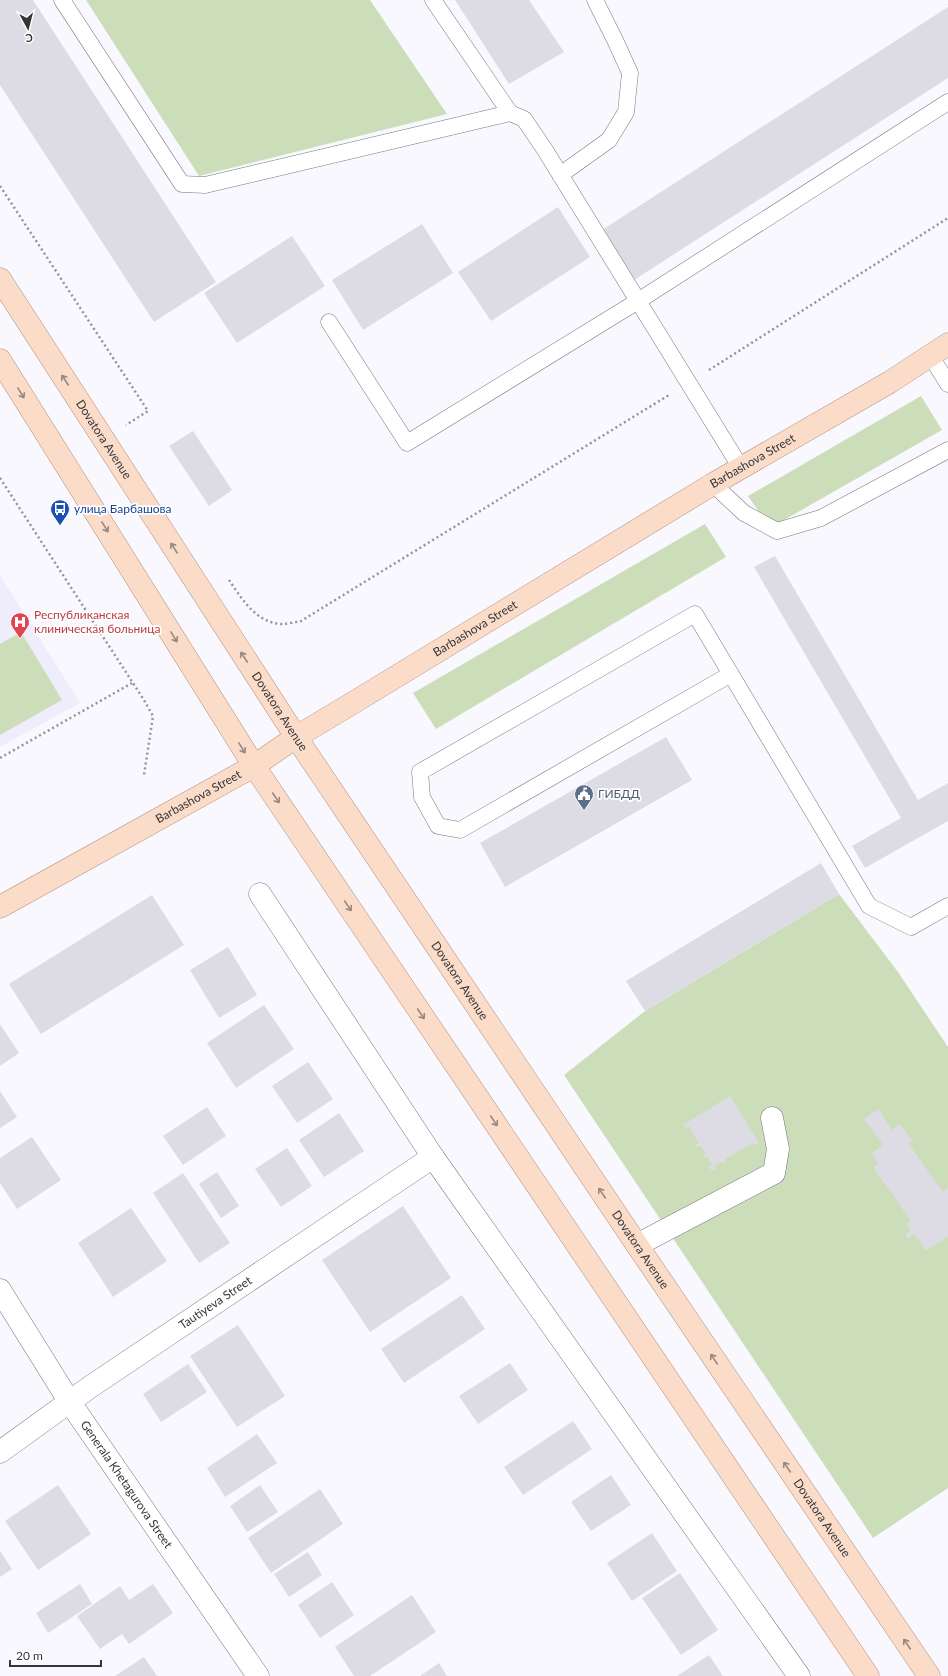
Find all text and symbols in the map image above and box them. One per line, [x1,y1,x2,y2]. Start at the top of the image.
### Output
north arrow [8,8,48,48]
text: С [24,32,34,45]
one-way arrow [61,374,69,386]
one-way arrow [17,387,25,399]
street label: Dovatora Avenue [73,397,135,482]
street label: Barbashova Street [707,430,798,491]
bus stop icon: улица Барбашова [49,498,71,526]
place label: улица Барбашова [74,501,172,516]
one-way arrow [101,521,109,533]
one-way arrow [170,543,178,554]
street label: Barbashova Street [430,596,520,659]
place label: Республиканская клиническая больница [34,607,161,636]
hospital icon: Республиканская клиническая больница [9,611,31,639]
one-way arrow [170,631,178,643]
one-way arrow [240,651,248,663]
street label: Dovatora Avenue [249,669,311,754]
one-way arrow [239,742,247,754]
street label: Barbashova Street [153,766,244,826]
public building icon: ГИБДД [573,783,595,811]
place label: ГИБДД [598,786,640,801]
one-way arrow [272,792,280,803]
one-way arrow [344,900,352,911]
street label: Dovatora Avenue [428,938,492,1023]
one-way arrow [417,1008,425,1019]
one-way arrow [490,1116,498,1127]
one-way arrow [598,1188,606,1199]
street label: Dovatora Avenue [609,1207,673,1292]
street label: Tautiyeva Street [176,1272,255,1332]
one-way arrow [710,1354,718,1365]
street label: Generala Khetagurova Street [78,1417,176,1552]
one-way arrow [783,1461,791,1472]
street label: Dovatora Avenue [791,1476,854,1560]
one-way arrow [903,1639,911,1650]
scale bar [10,1642,101,1668]
text: 20 m [16,1648,43,1663]

